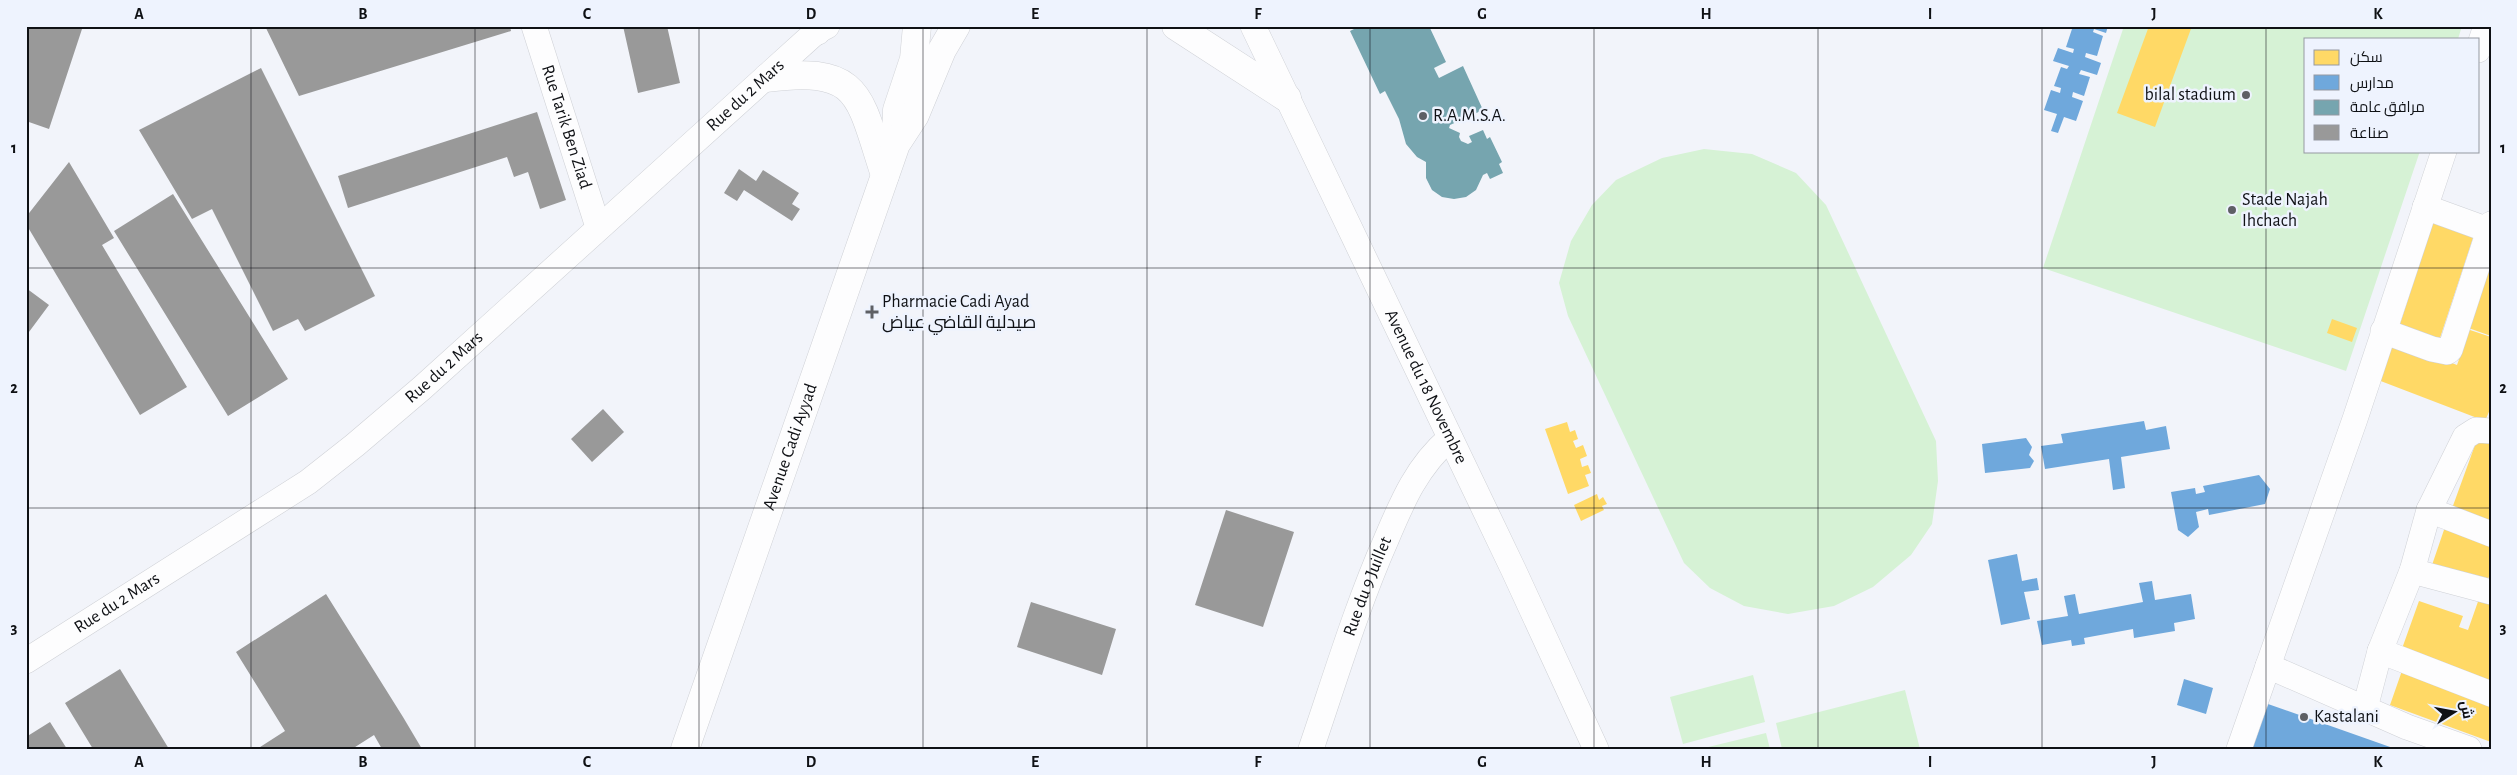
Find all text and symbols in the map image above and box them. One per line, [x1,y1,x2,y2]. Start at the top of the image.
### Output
text: A [134,6,144,22]
text: B [358,6,368,22]
text: C [583,6,592,22]
text: D [806,6,817,22]
text: E [1031,6,1039,22]
text: F [1254,6,1262,22]
text: G [1477,6,1487,22]
text: H [1700,6,1712,22]
text: I [1928,6,1932,22]
text: J [2151,6,2157,22]
text: K [2373,6,2383,22]
legend [2304,38,2480,152]
text: سكن [2350,50,2383,67]
street label: Rue du 2 Mars [703,56,788,135]
street label: Rue Tarik Ben Ziad [538,63,594,191]
text: مدارس [2350,76,2394,93]
place label: bilal stadium [2144,86,2236,104]
marker: bilal stadium [2240,89,2252,101]
text: مرافق عامة [2350,100,2425,117]
place label: R.A.M.S.A. [1433,107,1506,125]
marker: R.A.M.S.A. [1417,110,1429,122]
text: صناعة [2350,126,2389,141]
text: 1 [11,140,17,156]
text: 1 [2500,140,2506,156]
place label: Stade Najah Ihchach [2242,191,2328,230]
marker: Stade Najah Ihchach [2226,204,2238,216]
place label: Pharmacie Cadi Ayad صيدلية القاضي عياض [882,293,1036,335]
marker: Pharmacie Cadi Ayad صيدلية القاضي عياض [866,306,878,318]
street label: Avenue du 18 Novembre [1381,307,1470,467]
street label: Rue du 2 Mars [402,328,487,407]
text: 2 [10,380,18,396]
text: 2 [2499,380,2507,396]
street label: Avenue Cadi Ayyad [760,381,821,512]
street label: Rue du 9 Juillet [1341,534,1395,639]
street label: Rue du 2 Mars [71,569,163,637]
text: 3 [11,620,18,636]
text: 3 [2500,620,2507,636]
north arrow [2430,688,2480,738]
text: ش [2456,699,2476,720]
place label: Kastalani [2314,708,2379,726]
marker: Kastalani [2298,711,2310,723]
text: A [134,754,144,770]
text: B [358,754,368,770]
text: C [583,754,592,770]
text: D [806,754,817,770]
text: E [1031,754,1039,770]
text: F [1254,754,1262,770]
text: G [1477,754,1487,770]
text: H [1700,754,1712,770]
text: I [1928,754,1932,770]
text: J [2151,754,2157,770]
text: K [2373,754,2383,770]

